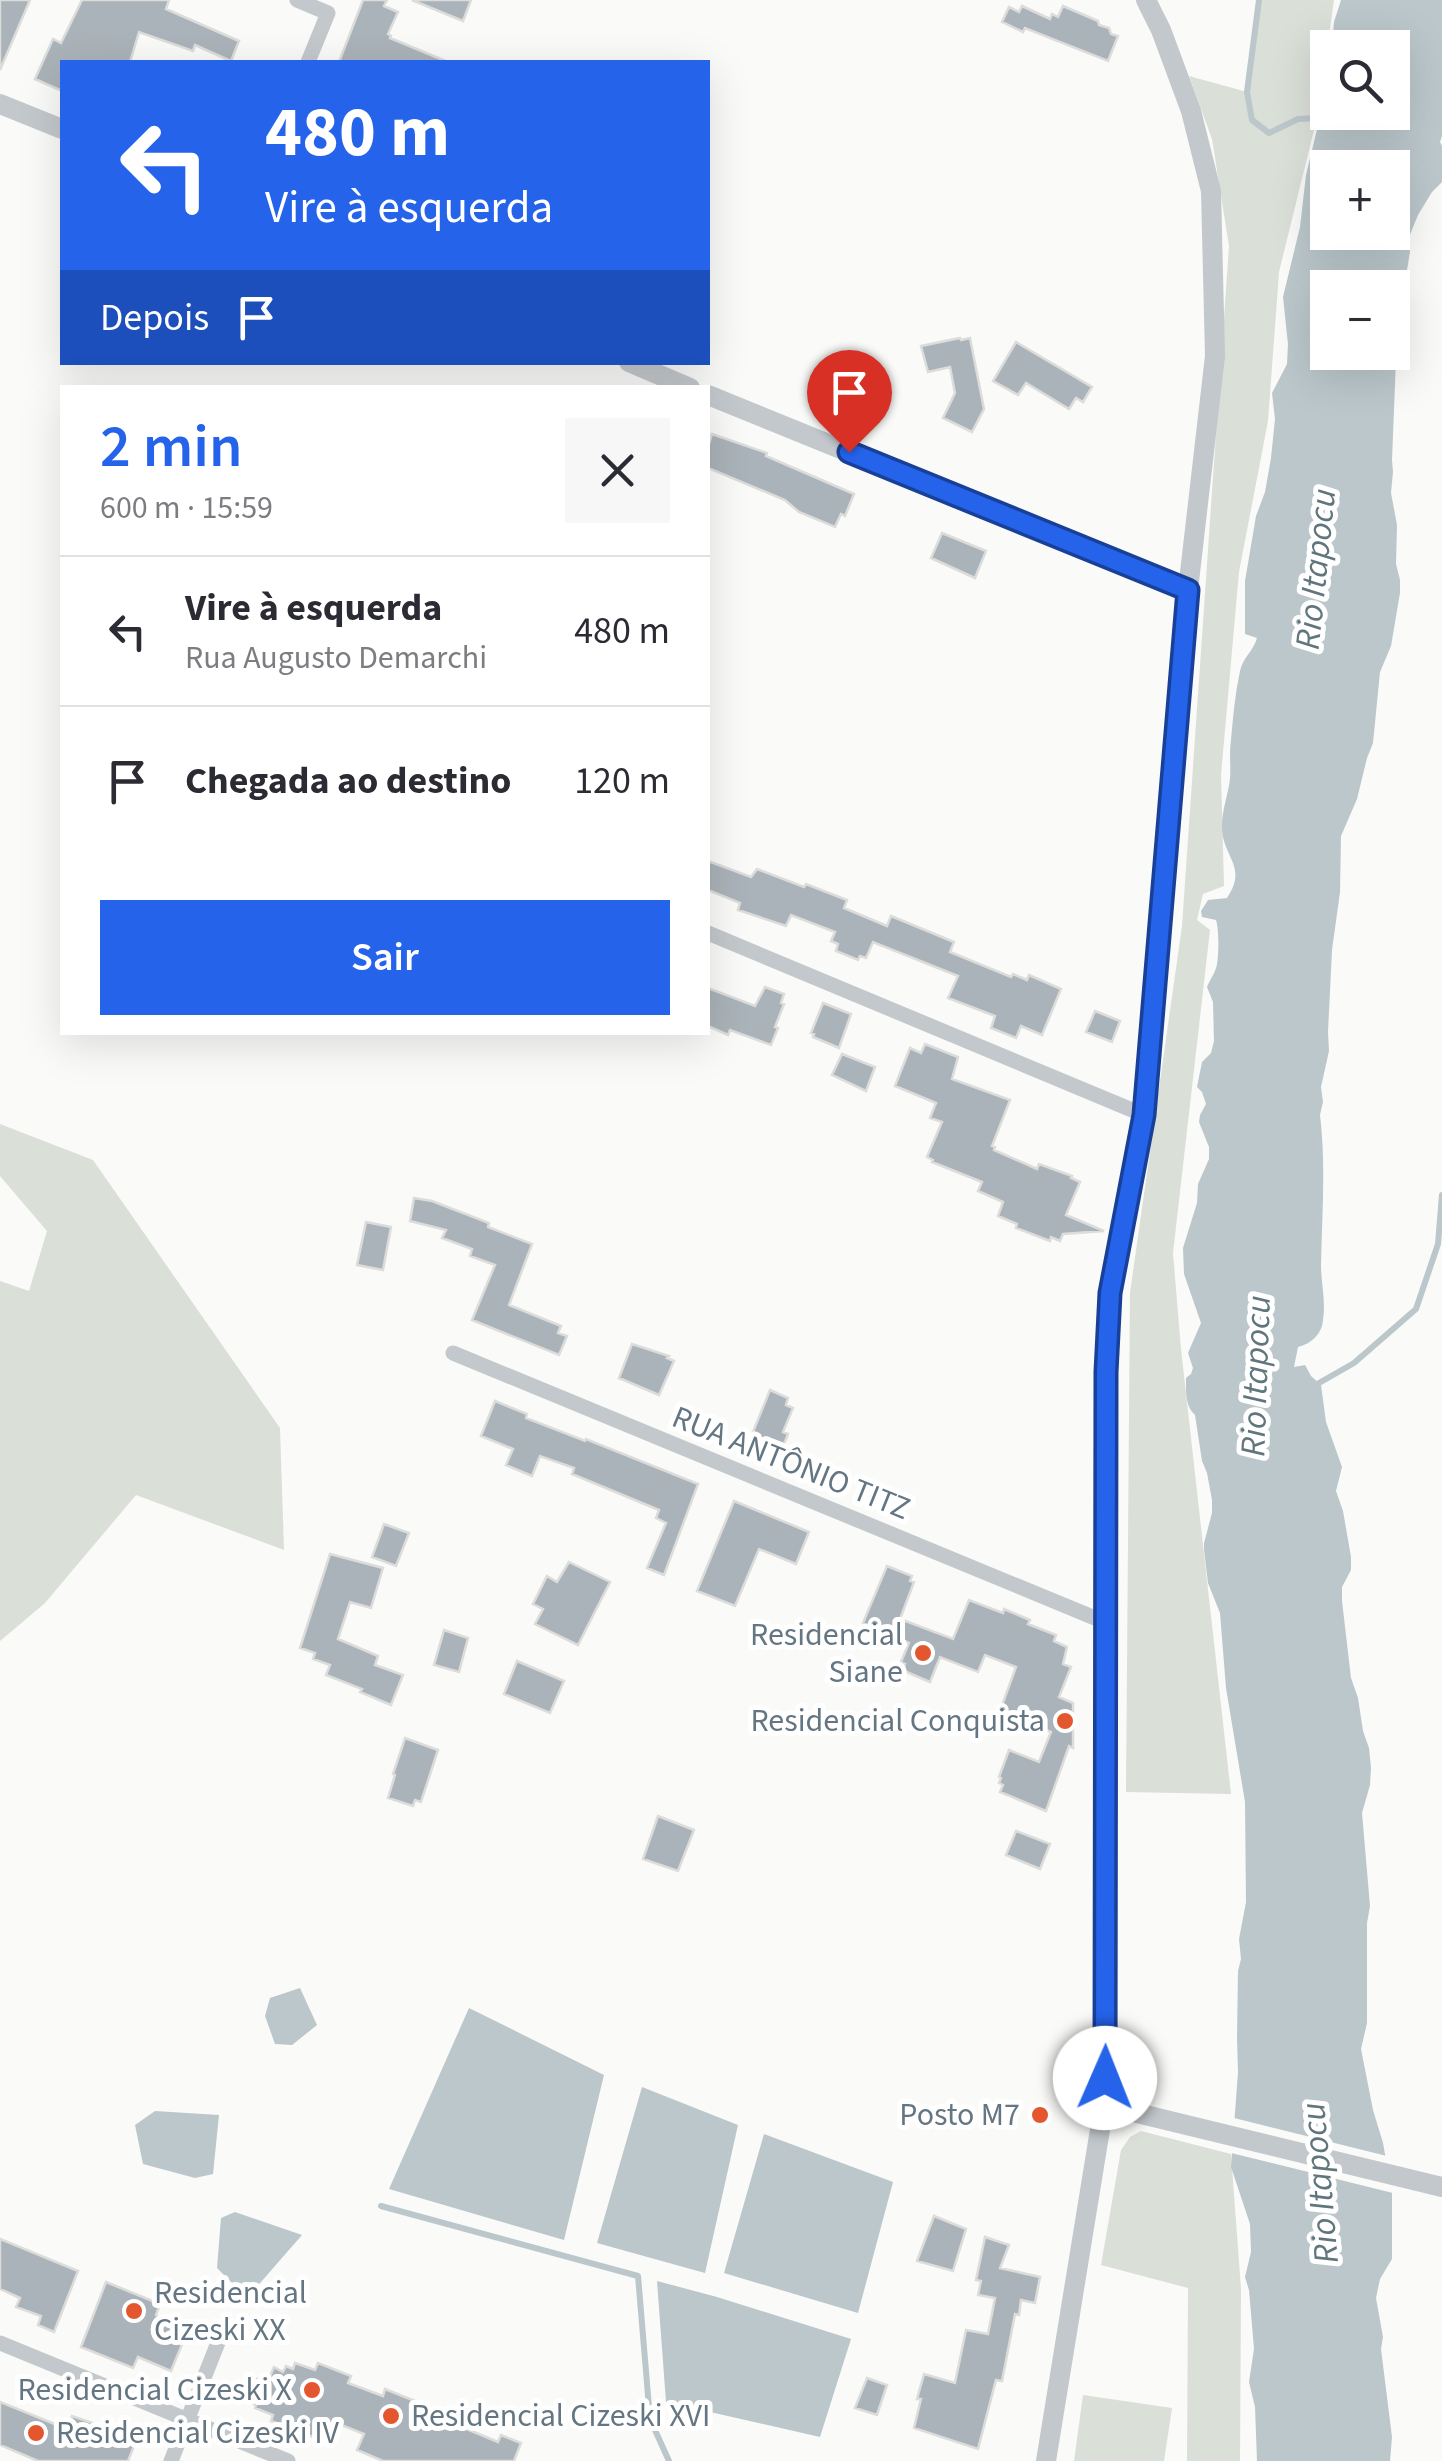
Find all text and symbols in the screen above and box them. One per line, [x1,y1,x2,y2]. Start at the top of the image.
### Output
map controls [1310,30,1410,370]
button: search [1310,30,1410,130]
text: 480 m [265,83,450,183]
icon: left [100,100,230,230]
button: + [1310,150,1410,250]
text: Vire à esquerda [265,176,553,240]
button: − [1310,270,1410,370]
icon: arrive [229,290,284,345]
text: Depois [100,291,209,345]
pin [807,350,892,453]
icon: arrive [822,365,877,420]
text: 2 min [100,405,243,490]
button: close [565,418,670,523]
text: 600 m · 15:59 [100,485,273,531]
water label: Rio Itapocu [1283,486,1349,652]
text: Vire à esquerda [185,581,442,635]
icon: left [100,604,155,659]
text: 480 m [574,604,670,658]
text: Rua Augusto Demarchi [185,635,487,681]
icon: arrive [100,754,155,809]
text: Chegada ao destino [185,754,511,808]
text: 120 m [574,754,670,808]
button: Sair [100,900,670,1015]
water label: Rio Itapocu [1228,1295,1284,1457]
street label: RUA ANTÔNIO TITZ [665,1394,917,1532]
place label: Residencial Siane [750,1612,903,1695]
marker: Residencial Siane [912,1642,934,1664]
place label: Residencial Conquista [750,1698,1045,1744]
marker: Residencial Conquista [1054,1710,1076,1732]
position arrow [1053,2026,1157,2130]
place label: Posto M7 [899,2092,1020,2138]
water label: Rio Itapocu [1288,2100,1352,2266]
marker: Posto M7 [1029,2104,1051,2126]
place label: Residencial Cizeski XX [154,2270,307,2353]
marker: Residencial Cizeski XX [123,2300,145,2322]
place label: Residencial Cizeski X [17,2367,292,2413]
marker: Residencial Cizeski X [301,2379,323,2401]
place label: Residencial Cizeski XVI [411,2393,710,2439]
marker: Residencial Cizeski XVI [380,2405,402,2427]
place label: Residencial Cizeski IV [56,2410,340,2456]
marker: Residencial Cizeski IV [25,2422,47,2444]

